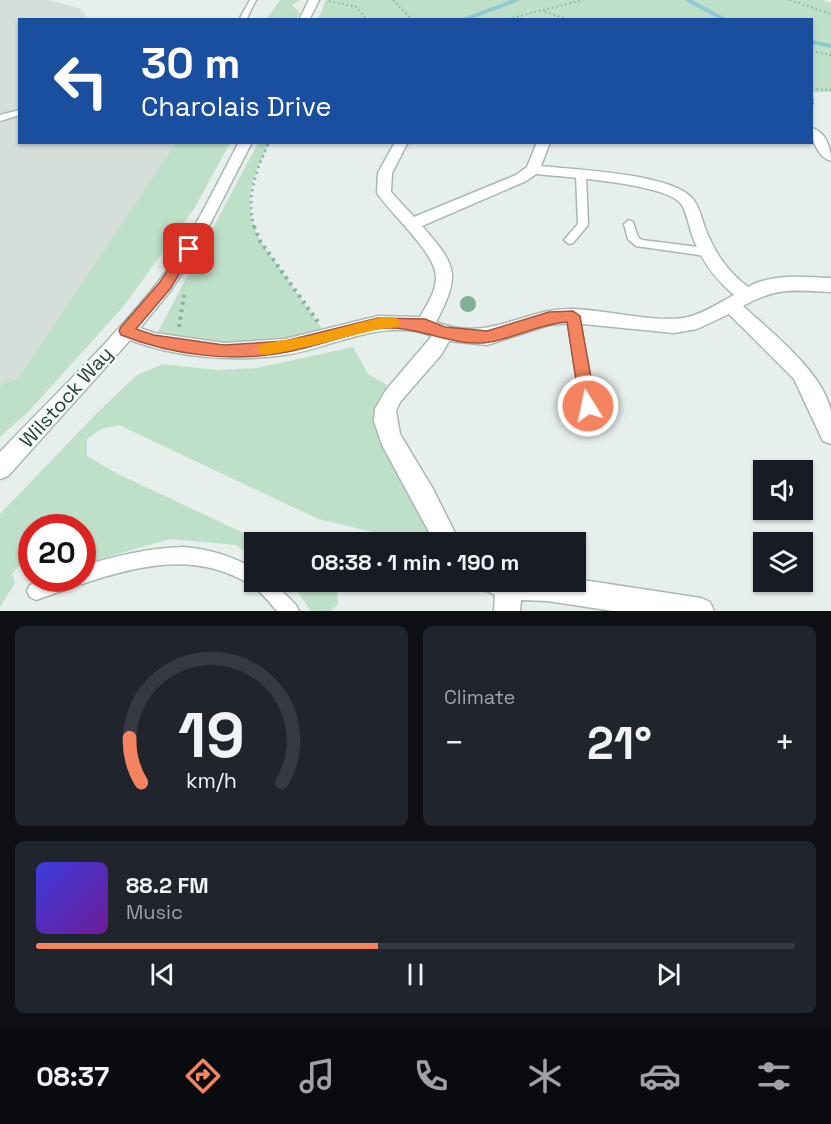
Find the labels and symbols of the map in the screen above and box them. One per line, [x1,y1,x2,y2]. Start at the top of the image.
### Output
pin [163,223,214,274]
street label: Wilstock Way [14,341,118,453]
position arrow [556,374,620,438]
speed limit sign: 20 [18,514,96,592]

